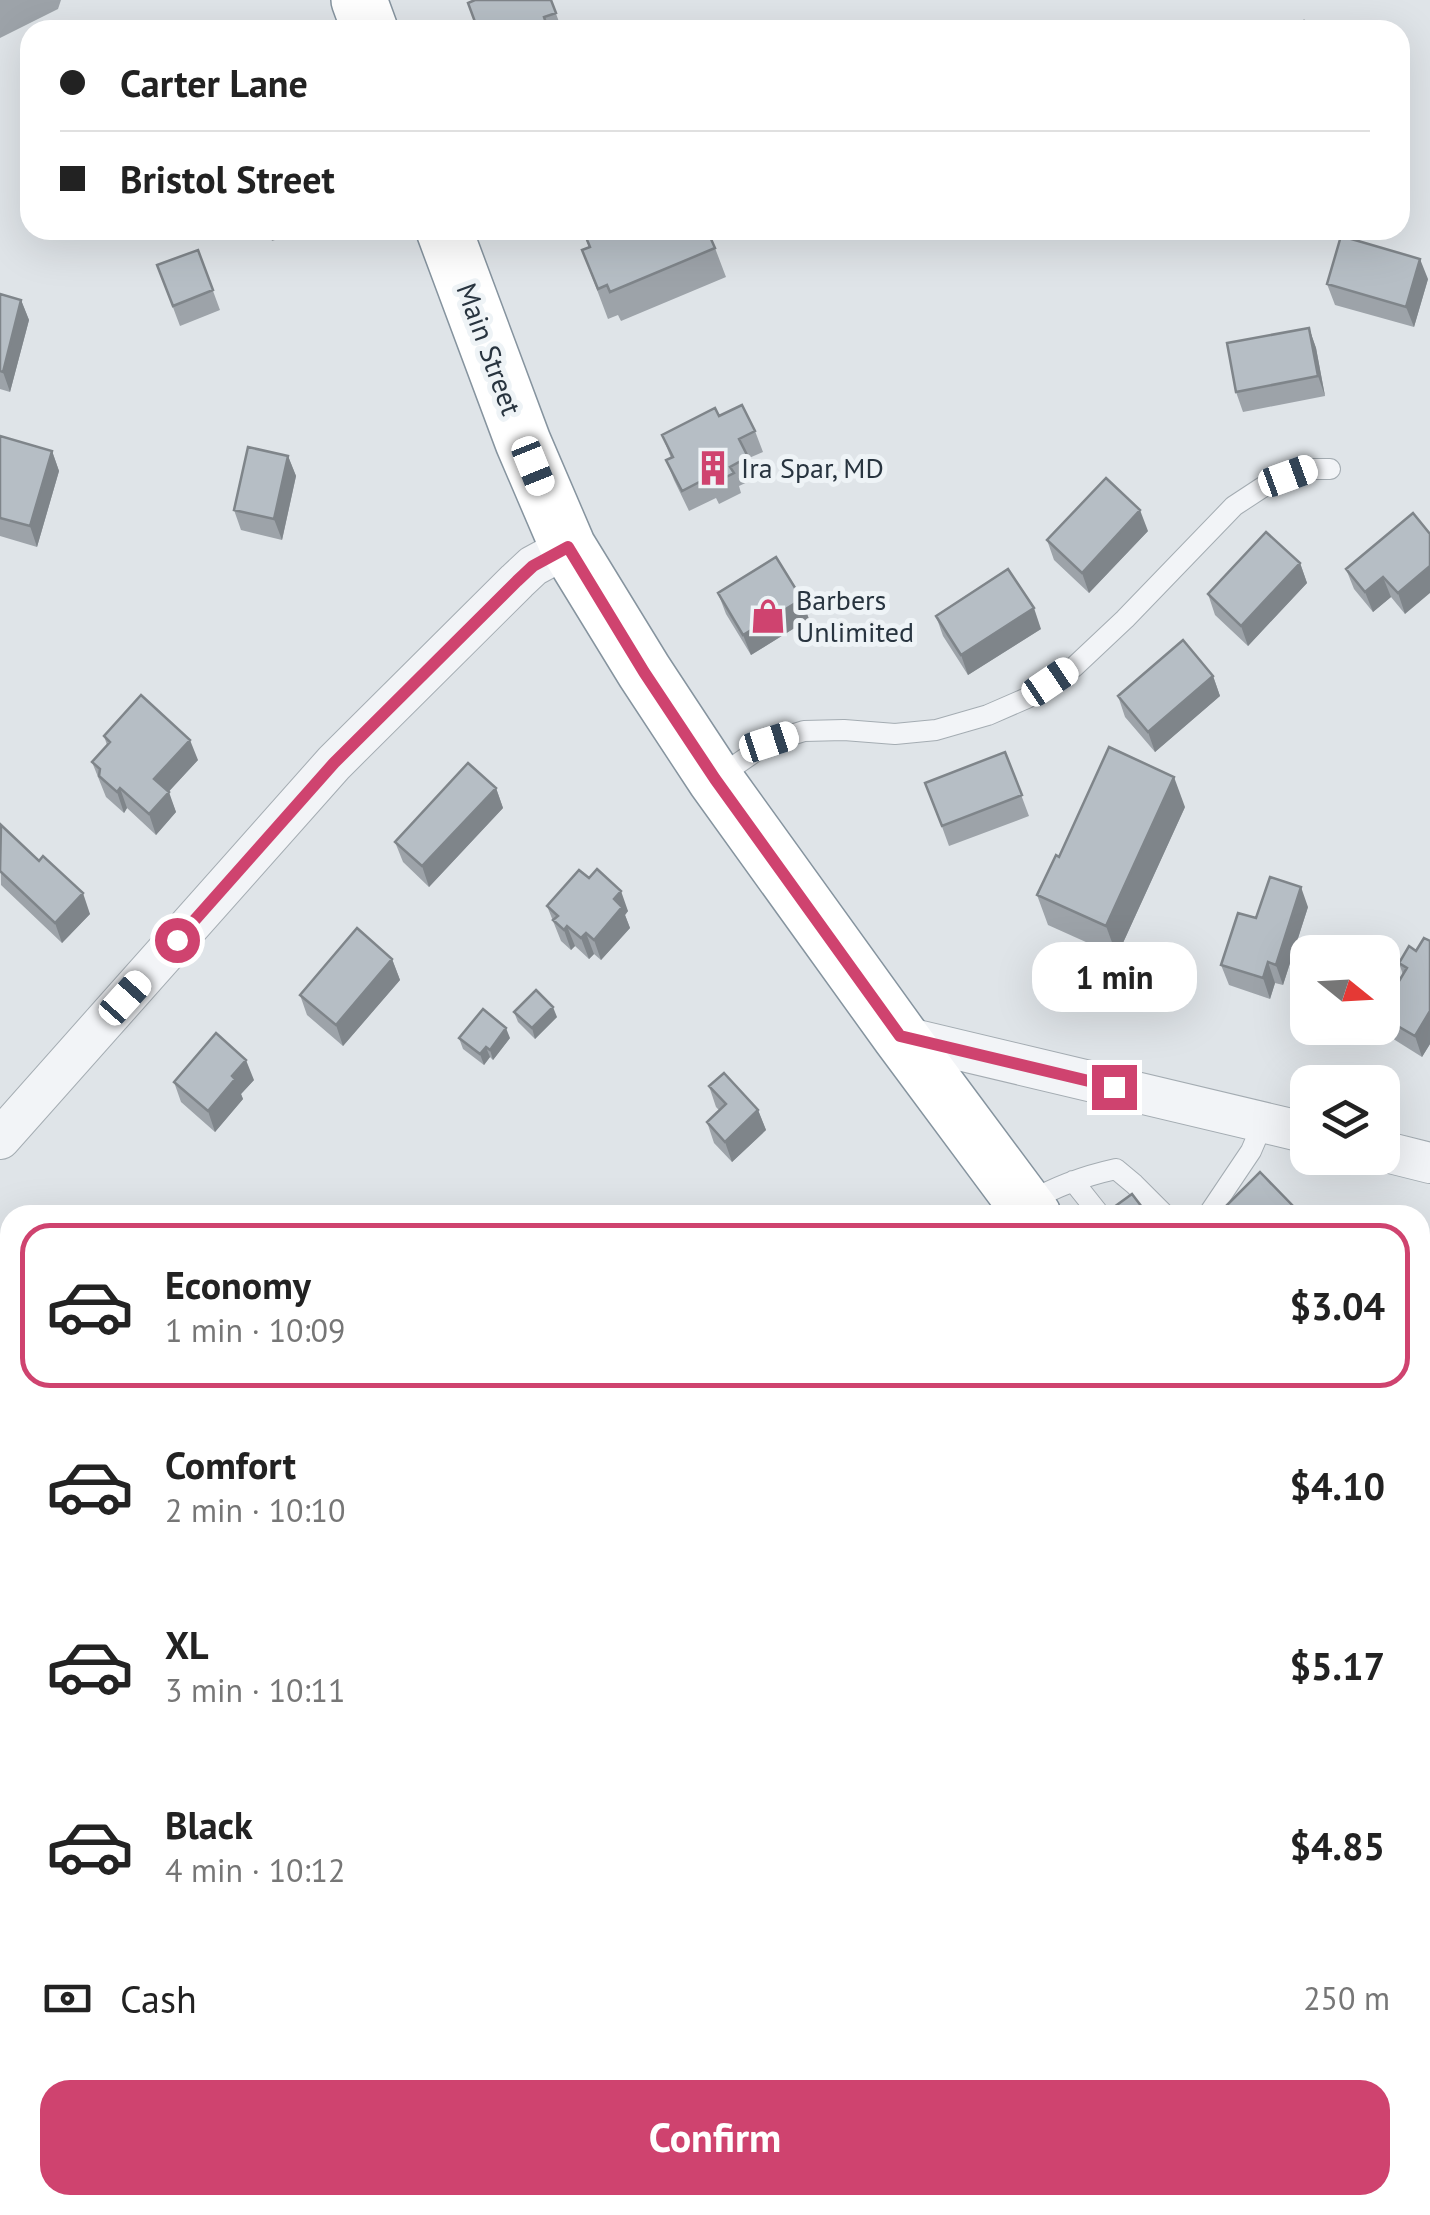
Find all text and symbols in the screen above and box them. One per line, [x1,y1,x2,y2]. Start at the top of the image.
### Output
text: Carter Lane [120,58,308,107]
text: Bristol Street [120,154,335,203]
street label: Main Street [449,278,531,420]
car [508,433,558,499]
building icon: Ira Spar, MD [694,449,732,487]
place label: Ira Spar, MD [741,449,884,486]
car [1255,452,1321,500]
place label: Barbers Unlimited [796,581,914,650]
shop icon: Barbers Unlimited [749,597,787,635]
car [1017,653,1083,711]
car [736,718,802,766]
route start [155,918,200,963]
north arrow [1290,935,1400,1045]
map controls [1290,935,1400,1175]
callout: 1 min [1032,942,1196,1012]
text: 1 min [1075,956,1154,998]
car [94,966,156,1030]
route end [1092,1065,1137,1110]
button: layers [1290,1065,1400,1175]
text: Economy [165,1260,311,1309]
icon: car [45,1261,135,1351]
text: $3.04 [1289,1281,1385,1330]
text: 1 min · 10:09 [165,1309,345,1351]
text: Comfort [165,1440,296,1489]
icon: car [45,1441,135,1531]
text: $4.10 [1289,1461,1385,1510]
text: 2 min · 10:10 [165,1489,345,1531]
text: XL [165,1620,209,1669]
icon: car [45,1621,135,1711]
text: $5.17 [1289,1641,1385,1690]
text: 3 min · 10:11 [165,1669,345,1711]
text: Black [165,1800,253,1849]
icon: car [45,1801,135,1891]
text: $4.85 [1289,1821,1385,1870]
text: 4 min · 10:12 [165,1849,345,1891]
icon: cash [40,1971,95,2026]
text: Cash [120,1974,197,2023]
text: 250 m [1303,1977,1390,2019]
button: Confirm [40,2080,1390,2195]

